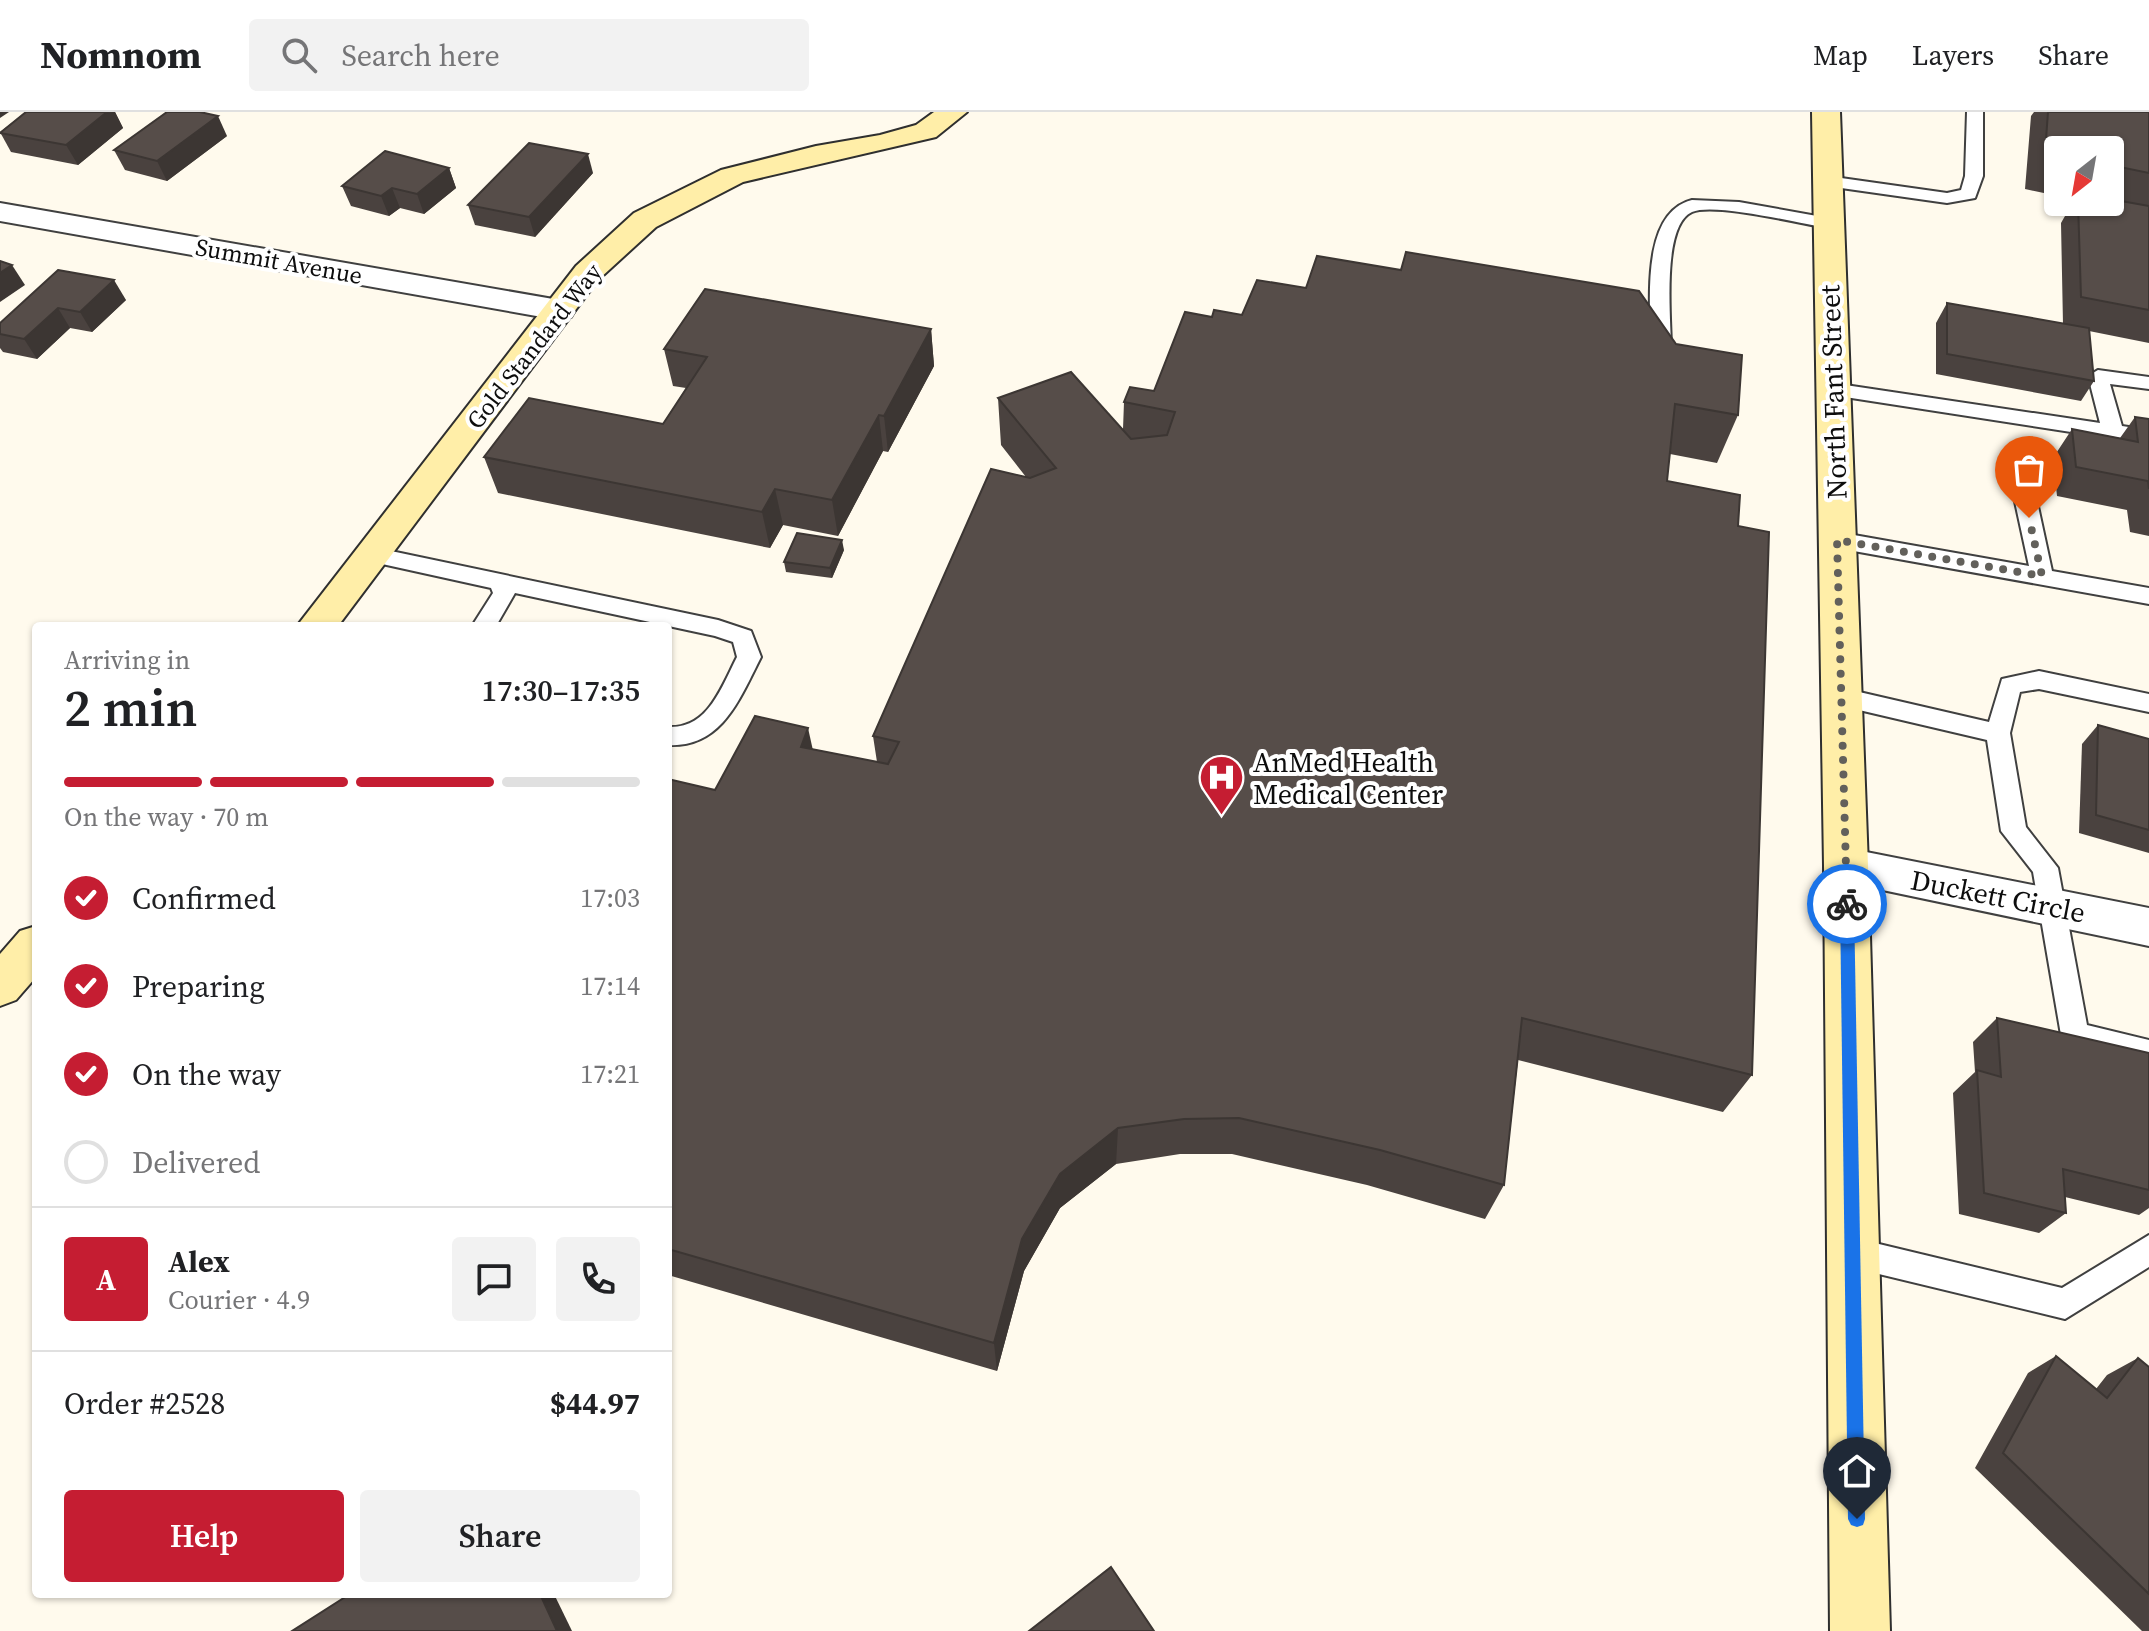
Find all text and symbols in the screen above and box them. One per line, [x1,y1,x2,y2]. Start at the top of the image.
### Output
search box [249,19,809,91]
text: Nomnom [40,29,201,81]
icon: search [277,33,321,77]
text: Search here [341,35,500,76]
text: Map [1813,36,1868,74]
text: Layers [1912,36,1994,74]
text: Share [2038,36,2109,74]
north arrow [2044,136,2124,216]
map controls [2044,136,2124,216]
street label: Summit Avenue [193,230,365,292]
street label: Gold Standard Way [459,256,610,436]
street label: North Fant Street [1810,283,1856,500]
pin [1995,436,2063,518]
icon: bag [2007,448,2051,492]
text: Arriving in [64,642,190,678]
text: 17:30–17:35 [481,670,640,711]
text: 2 min [64,672,197,743]
place label: AnMed Health Medical Center [1253,743,1443,813]
hospital icon: AnMed Health Medical Center [1198,754,1246,817]
text: On the way · 70 m [64,799,269,835]
street label: Duckett Circle [1908,860,2088,932]
courier [1807,864,1887,944]
icon: check [64,876,108,920]
text: Confirmed [132,878,276,919]
text: 17:03 [580,880,640,916]
icon: bike [1825,882,1869,926]
icon: check [64,964,108,1008]
text: Preparing [132,966,265,1007]
text: 17:14 [580,968,640,1004]
icon: check [64,1052,108,1096]
text: On the way [132,1054,281,1095]
text: 17:21 [580,1056,640,1092]
text: Delivered [132,1142,260,1183]
button: chat [452,1237,536,1321]
button: phone [556,1237,640,1321]
text: Alex [168,1241,230,1282]
text: A [96,1259,116,1300]
text: Courier · 4.9 [168,1282,310,1318]
text: Order #2528 [64,1383,225,1424]
text: $44.97 [550,1383,640,1424]
pin [1823,1437,1891,1519]
icon: home [1835,1449,1879,1493]
button: Help [64,1490,344,1582]
button: Share [360,1490,640,1582]

